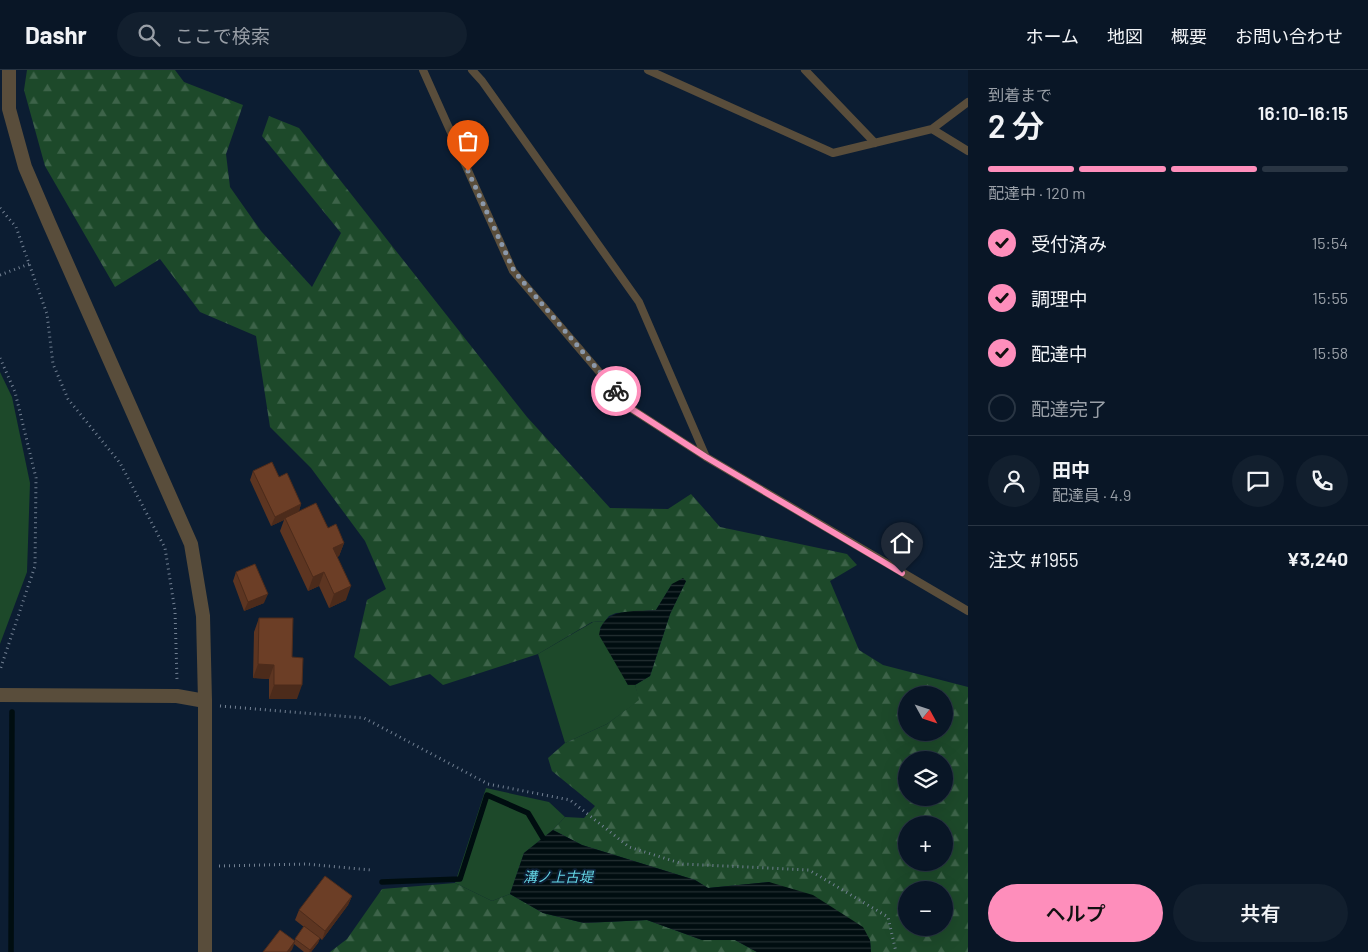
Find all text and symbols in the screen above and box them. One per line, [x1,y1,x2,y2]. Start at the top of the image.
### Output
search box [117,12,467,57]
text: Dashr [25,20,87,49]
icon: search [135,21,163,49]
text: ここで検索 [175,24,270,47]
text: ホーム [1026,25,1079,47]
text: 地図 [1107,25,1143,47]
text: 概要 [1171,25,1207,47]
text: お問い合わせ [1235,25,1343,47]
text: 到着まで [988,85,1052,104]
text: 16:10–16:15 [1258,101,1348,124]
text: 2 分 [988,106,1044,144]
pin [447,120,489,171]
icon: bag [454,127,482,155]
text: 配達中 · 120 m [988,183,1085,202]
icon: check [988,229,1016,257]
text: 受付済み [1031,232,1107,255]
text: 15:54 [1312,233,1348,252]
icon: check [988,284,1016,312]
text: 調理中 [1031,287,1088,310]
text: 15:55 [1312,288,1348,307]
icon: check [988,339,1016,367]
text: 配達中 [1031,342,1088,365]
text: 15:58 [1312,343,1348,362]
courier [591,366,641,416]
icon: bike [602,377,630,405]
text: 配達完了 [1031,397,1107,420]
button: person [988,455,1040,507]
button: chat [1232,455,1284,507]
button: phone [1296,455,1348,507]
text: 田中 [1052,458,1090,481]
text: 配達員 · 4.9 [1052,485,1131,504]
pin [881,522,923,573]
icon: home [888,529,916,557]
text: ¥3,240 [1287,547,1348,570]
text: 注文 #1955 [988,548,1078,571]
north arrow [898,686,952,741]
map controls [898,686,953,936]
button: layers [898,751,953,806]
button: + [898,816,953,871]
water label: 溝ノ上古堤 [523,868,595,885]
button: − [898,881,953,936]
button: ヘルプ [988,884,1163,942]
button: 共有 [1173,884,1348,942]

